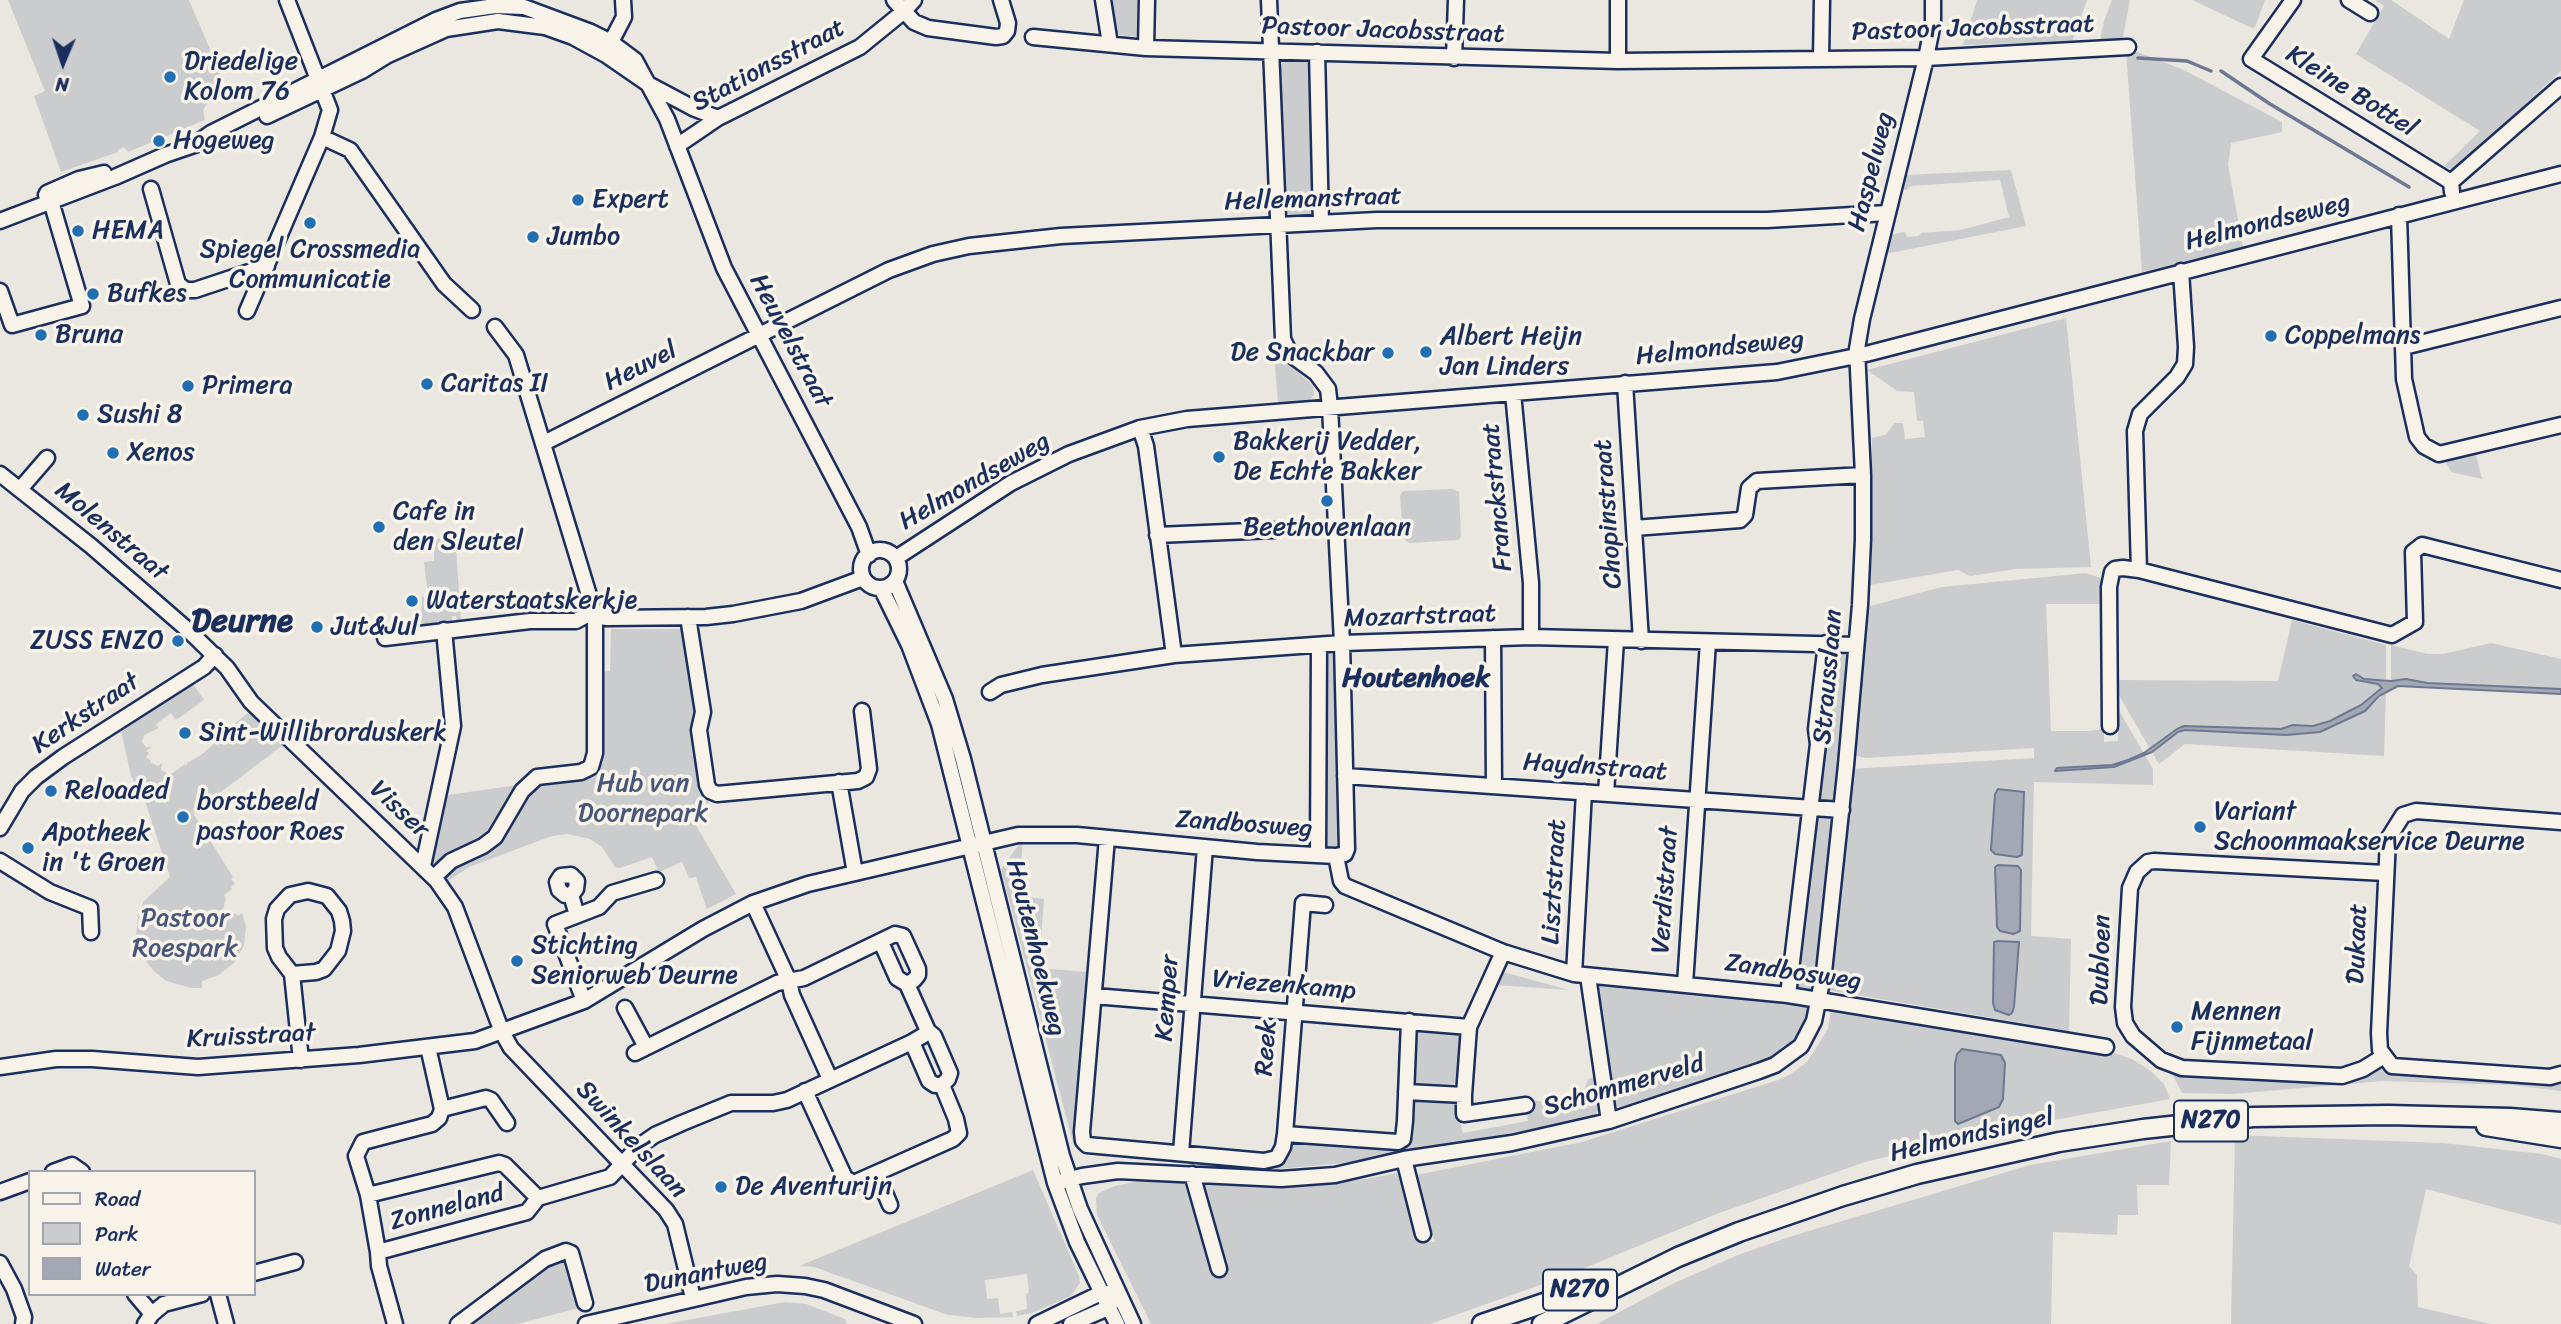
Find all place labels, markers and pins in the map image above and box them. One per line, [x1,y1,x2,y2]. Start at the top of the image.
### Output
place label: Driedelige Kolom 76 [184,46,298,108]
marker: Driedelige Kolom 76 [162,69,178,85]
place label: Hogeweg [173,125,275,157]
marker: Hogeweg [151,133,167,149]
place label: Expert [592,184,669,216]
marker: Expert [570,192,586,208]
place label: HEMA [92,215,164,247]
marker: Spiegel Crossmedia Communicatie [302,215,318,231]
place label: Jumbo [547,221,620,253]
marker: HEMA [70,223,86,239]
marker: Jumbo [525,229,541,245]
place label: Spiegel Crossmedia Communicatie [200,234,420,296]
place label: Bufkes [107,278,187,310]
marker: Bufkes [85,286,101,302]
place label: Bruna [55,319,123,351]
place label: Coppelmans [2285,320,2420,352]
place label: Albert Heijn Jan Linders [1440,321,1582,382]
marker: Bruna [33,327,49,343]
marker: Coppelmans [2263,328,2279,344]
place label: De Snackbar [1230,337,1374,369]
marker: Albert Heijn Jan Linders [1418,344,1434,360]
marker: De Snackbar [1380,345,1396,361]
place label: Caritas II [441,368,548,400]
place label: Primera [202,370,293,402]
marker: Caritas II [419,376,435,392]
marker: Primera [180,378,196,394]
place label: Sushi 8 [97,399,182,431]
marker: Sushi 8 [75,407,91,423]
place label: Bakkerij Vedder, De Echte Bakker [1233,426,1422,488]
place label: Xenos [127,437,195,469]
marker: Xenos [105,445,121,461]
marker: Bakkerij Vedder, De Echte Bakker [1211,449,1227,465]
marker: Beethovenlaan [1319,493,1335,509]
place label: Cafe in den Sleutel [393,496,523,558]
place label: Beethovenlaan [1243,512,1411,544]
marker: Cafe in den Sleutel [371,519,387,535]
place label: Waterstaatskerkje [426,585,637,617]
marker: Waterstaatskerkje [404,593,420,609]
place label: Jut&Jul [331,611,419,643]
marker: Jut&Jul [309,619,325,635]
place label: ZUSS ENZO [30,625,164,657]
marker: ZUSS ENZO [170,633,186,649]
place label: Sint-Willibrorduskerk [199,717,447,749]
marker: Sint-Willibrorduskerk [177,725,193,741]
place label: Reloaded [65,775,169,807]
marker: Reloaded [43,783,59,799]
place label: borstbeeld pastoor Roes [197,786,344,848]
place label: Variant Schoonmaakservice Deurne [2214,796,2524,858]
marker: borstbeeld pastoor Roes [175,809,191,825]
place label: Apotheek in 't Groen [42,817,165,878]
marker: Variant Schoonmaakservice Deurne [2192,819,2208,835]
marker: Apotheek in 't Groen [20,840,36,856]
place label: Stichting Seniorweb Deurne [531,930,738,992]
marker: Stichting Seniorweb Deurne [509,953,525,969]
place label: Mennen Fijnmetaal [2191,996,2313,1058]
marker: Mennen Fijnmetaal [2169,1019,2185,1035]
place label: De Aventurijn [735,1171,892,1203]
marker: De Aventurijn [713,1179,729,1195]

